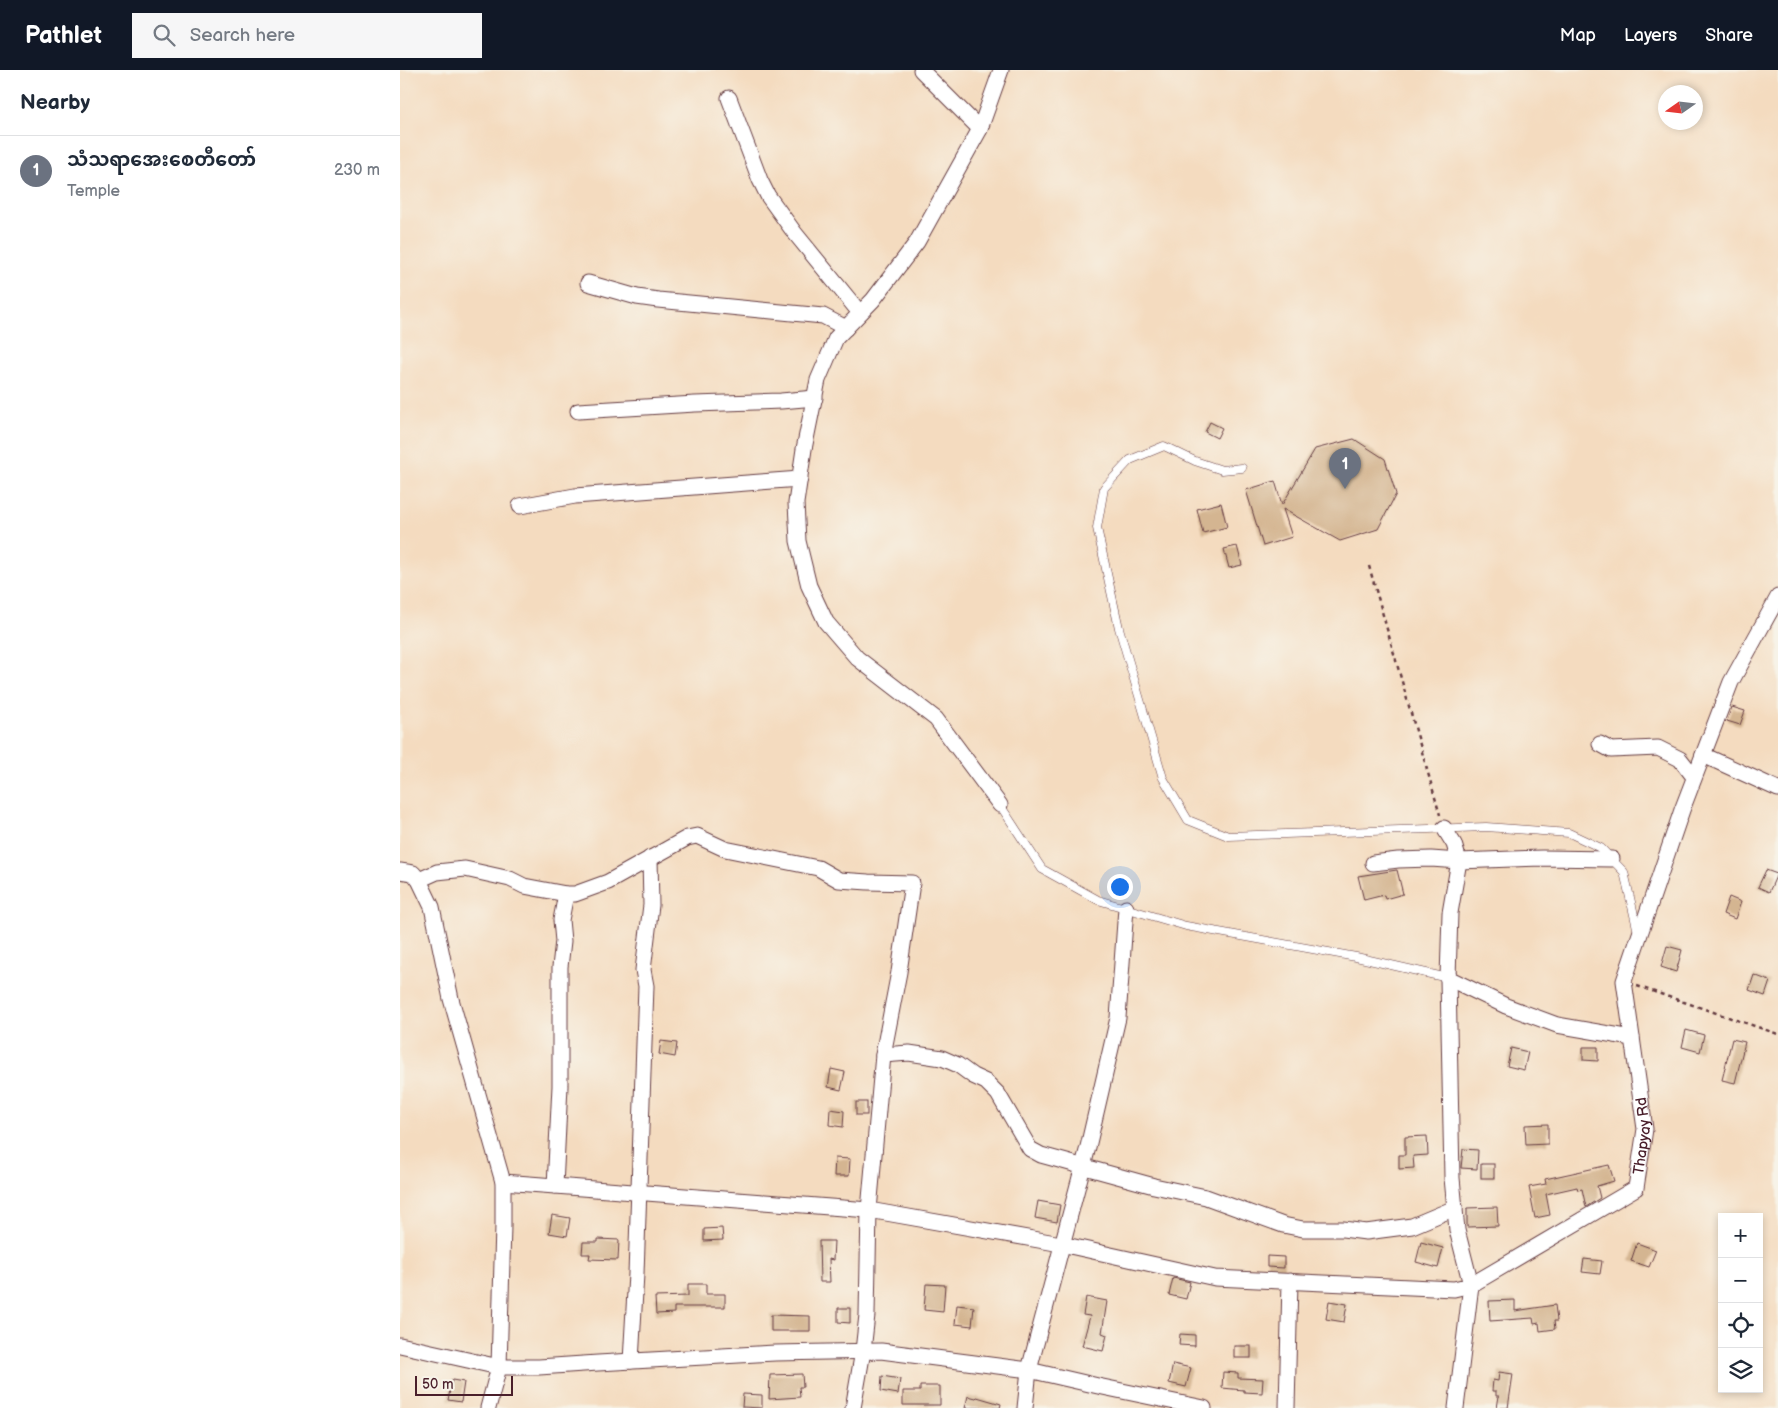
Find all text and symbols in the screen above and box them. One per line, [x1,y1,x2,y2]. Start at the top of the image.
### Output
search box [132,13,482,58]
text: Pathlet [25,21,102,50]
icon: search [150,21,178,49]
text: Search here [190,24,295,47]
text: Map [1560,25,1596,46]
text: Layers [1624,25,1677,46]
text: Share [1705,25,1753,46]
north arrow [1658,85,1703,130]
text: Nearby [20,90,90,115]
text: သံသရာအေးစေတီတော် [67,149,256,172]
text: 1 [33,161,39,180]
text: 230 m [334,161,380,180]
text: Temple [67,182,120,201]
pin: 1 [1329,448,1361,489]
your location [1107,874,1133,900]
street label: Thapyay Rd [1629,1096,1655,1176]
map controls [1718,1213,1763,1393]
button: + [1718,1213,1763,1258]
button: − [1718,1258,1763,1303]
button: locate [1718,1303,1763,1348]
button: layers [1718,1348,1763,1393]
scale bar [415,1373,512,1396]
text: 50 m [422,1376,454,1393]

